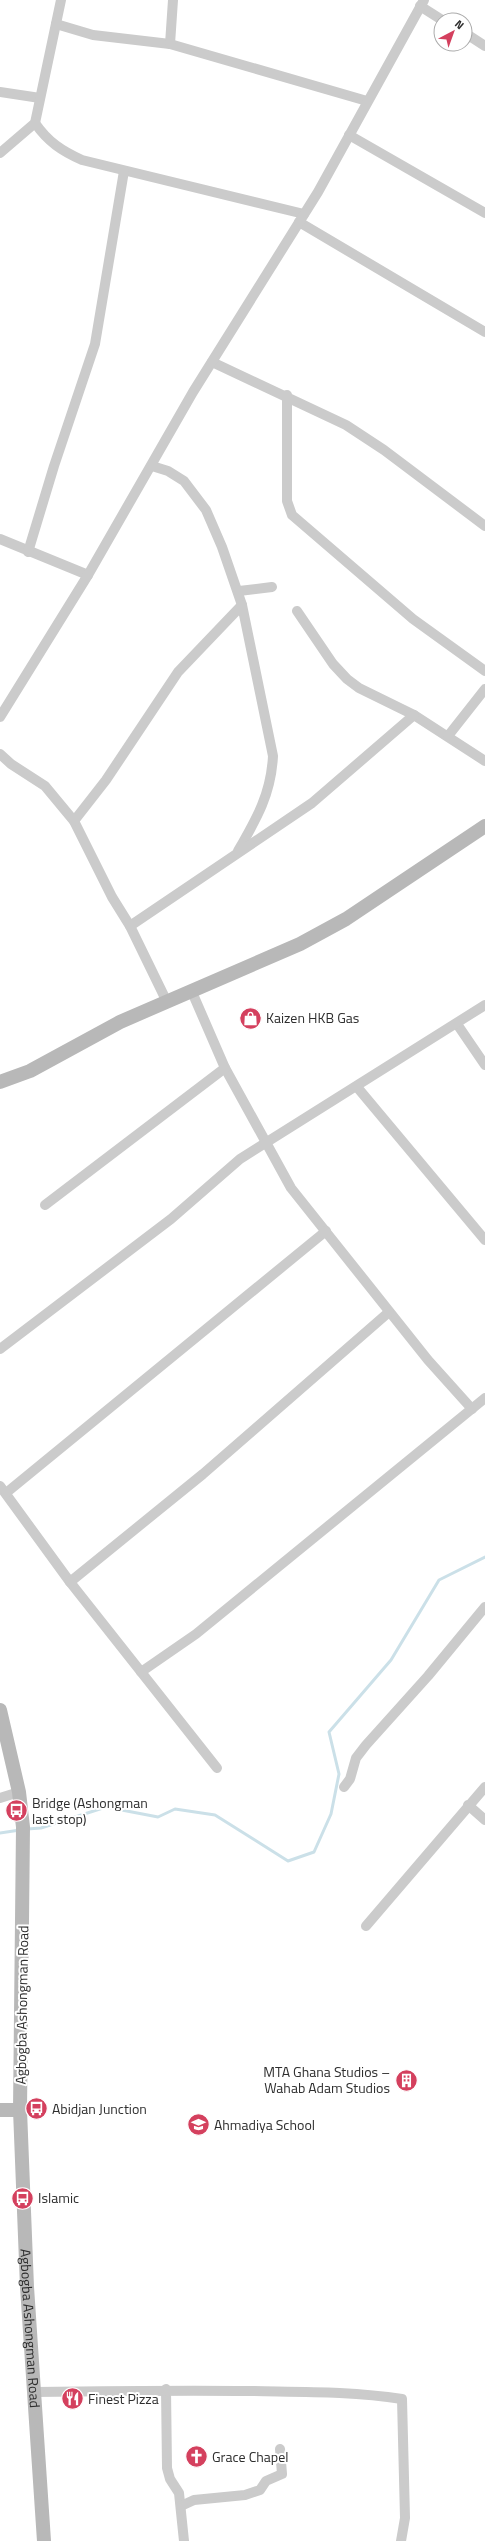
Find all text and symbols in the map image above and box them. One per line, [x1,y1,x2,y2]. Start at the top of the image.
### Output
north arrow [433,12,473,52]
text: N [451,16,468,33]
shop icon: Kaizen HKB Gas [238,1005,264,1031]
place label: Kaizen HKB Gas [266,1007,359,1028]
place label: Bridge (Ashongman last stop) [32,1792,148,1829]
bus stop icon: Bridge (Ashongman last stop) [4,1798,30,1824]
street label: Agbogba Ashongman Road [10,1925,33,2085]
place label: MTA Ghana Studios – Wahab Adam Studios [263,2061,390,2098]
building icon: MTA Ghana Studios – Wahab Adam Studios [393,2067,419,2093]
bus stop icon: Abidjan Junction [23,2096,49,2122]
place label: Abidjan Junction [52,2098,147,2119]
school or university icon: Ahmadiya School [186,2112,212,2138]
place label: Ahmadiya School [214,2114,315,2135]
bus stop icon: Islamic [9,2185,35,2211]
place label: Islamic [38,2187,79,2208]
street label: Agbogba Ashongman Road [16,2248,46,2408]
restaurant icon: Finest Pizza [59,2386,85,2412]
place label: Finest Pizza [88,2388,159,2409]
church icon: Grace Chapel [183,2444,209,2470]
place label: Grace Chapel [212,2446,288,2467]

